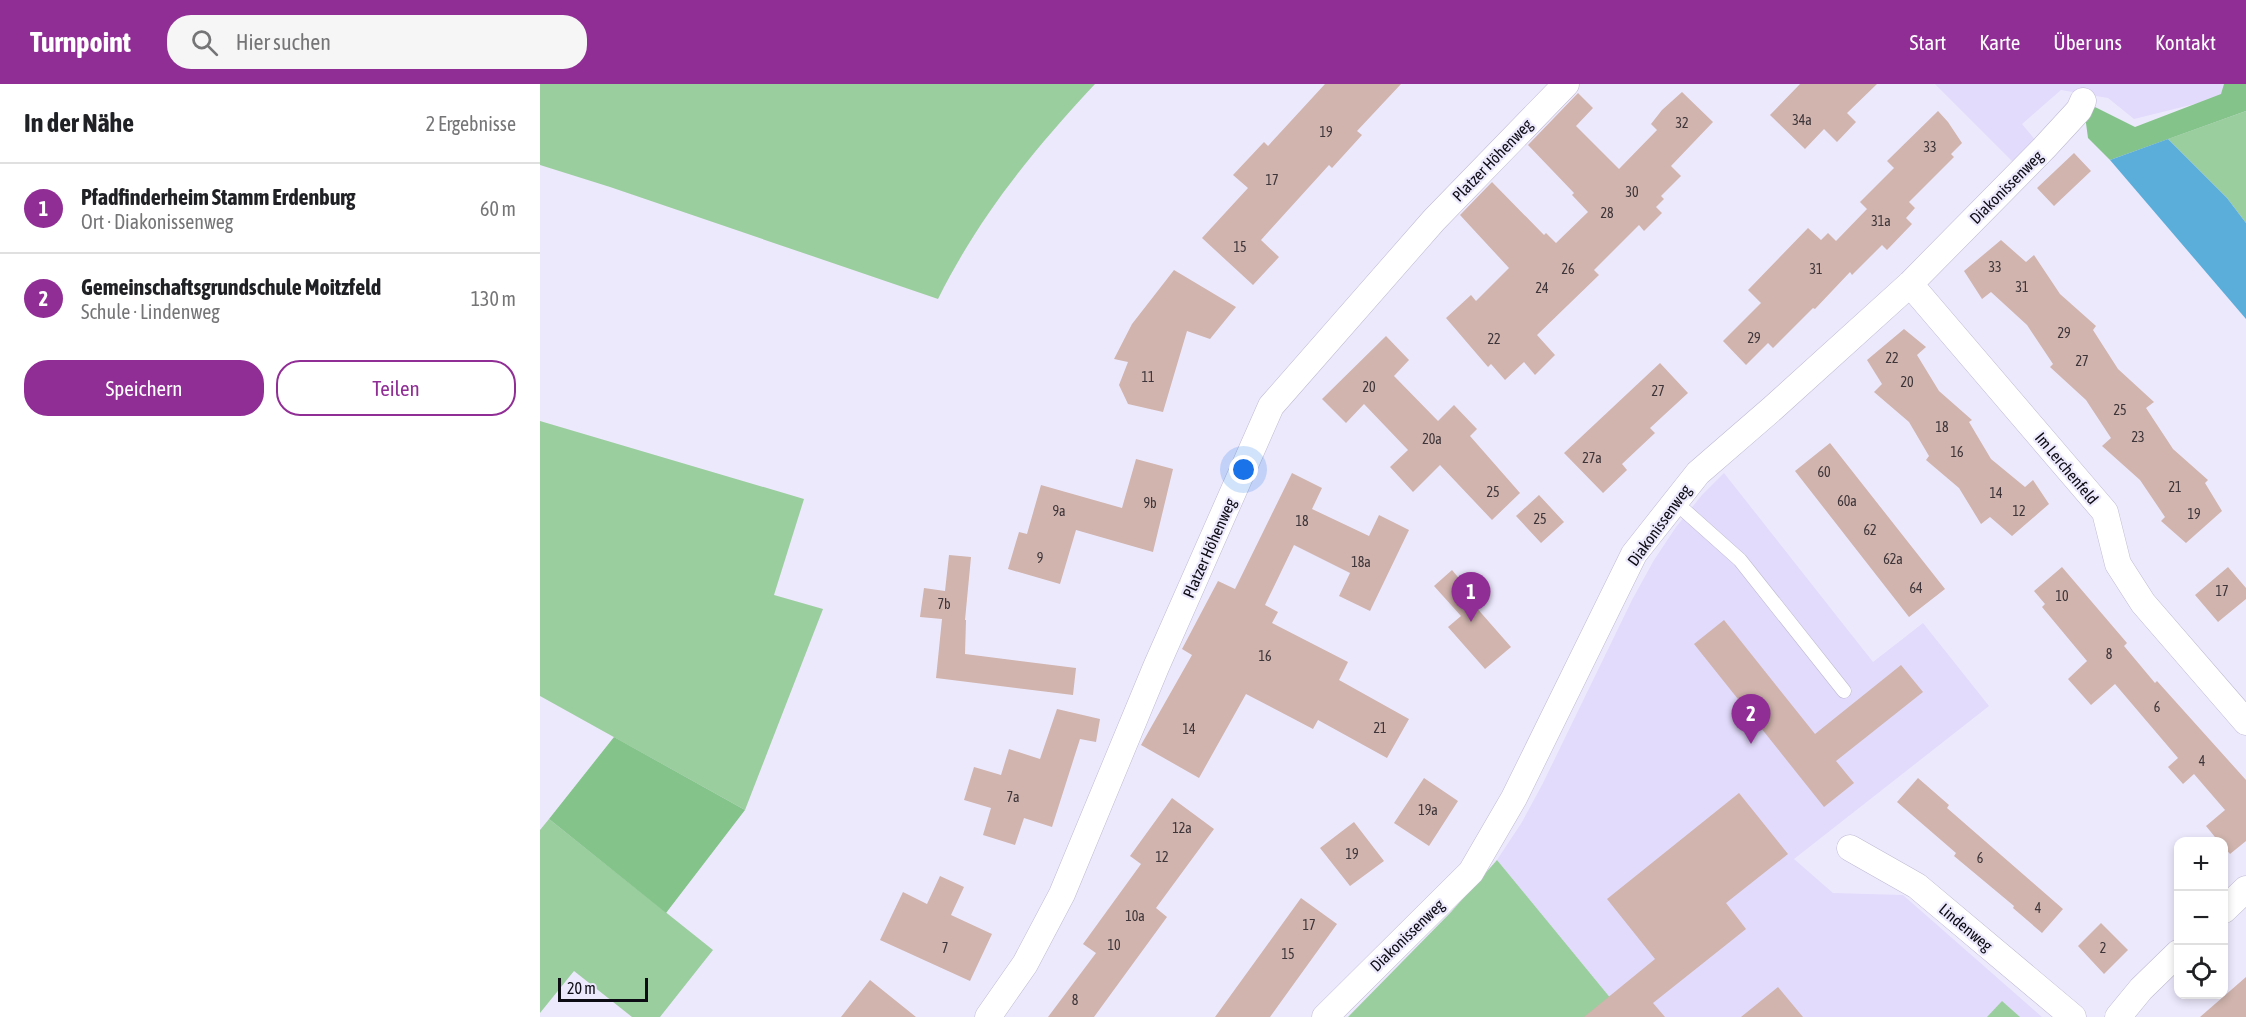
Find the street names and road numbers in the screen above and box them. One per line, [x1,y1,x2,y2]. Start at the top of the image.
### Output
street label: Platzer Höhenweg [1448,115,1536,205]
street label: Diakonissenweg [1966,147,2047,228]
street label: Im Lerchenfeld [2032,428,2102,508]
street label: Diakonissenweg [1624,481,1695,570]
street label: Platzer Höhenweg [1179,495,1240,601]
street label: Diakonissenweg [1366,895,1448,975]
street label: Lindenweg [1935,900,1996,955]

